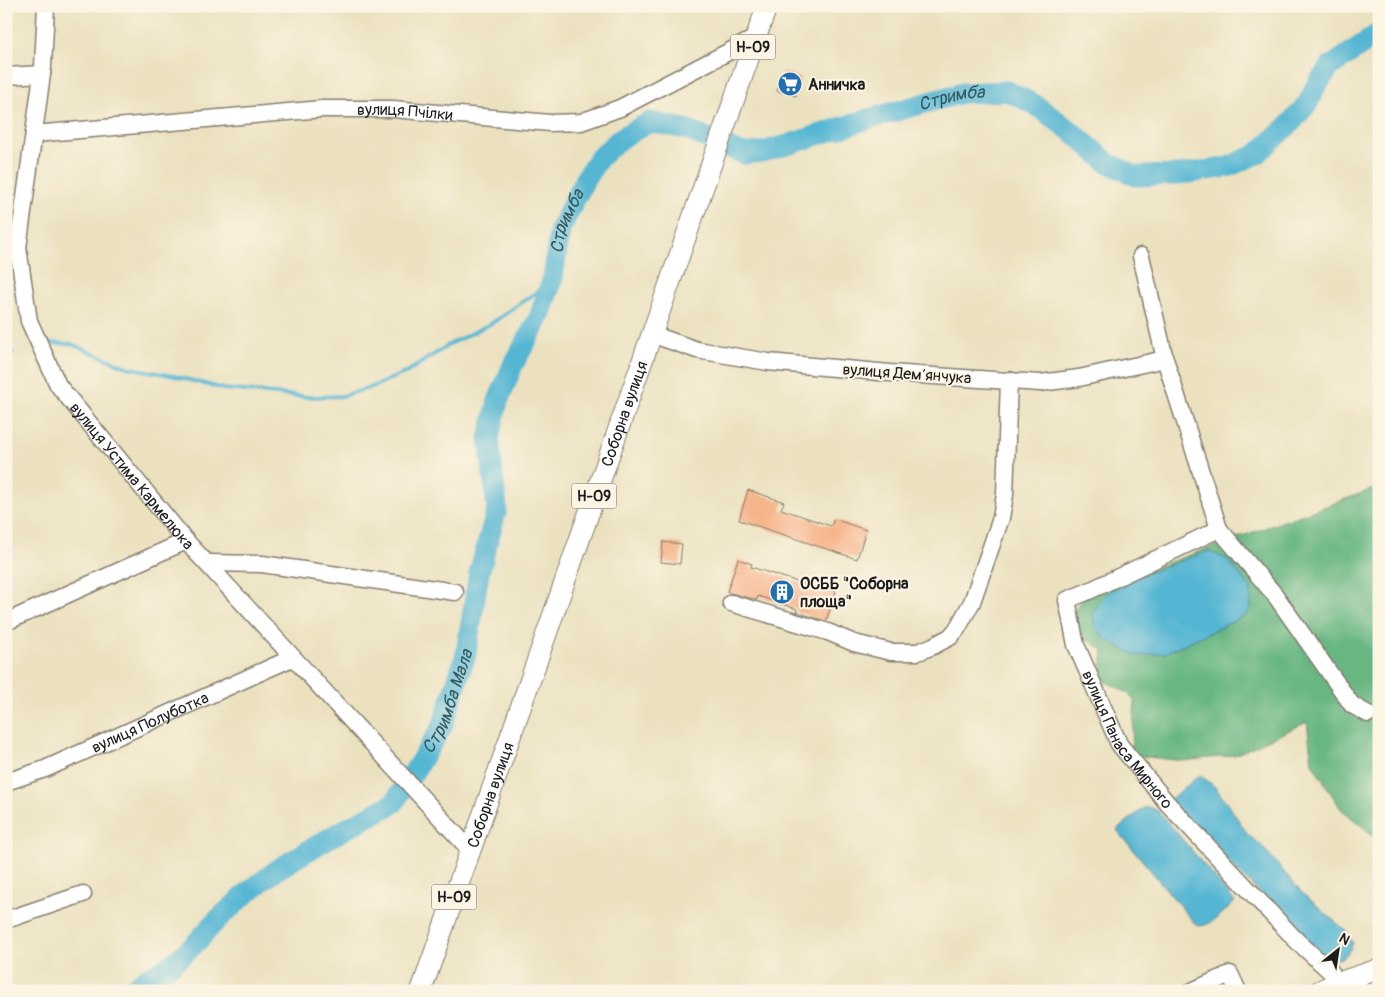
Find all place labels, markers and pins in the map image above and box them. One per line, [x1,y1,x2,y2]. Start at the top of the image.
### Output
supermarket icon: Анничка [777,71,803,97]
place label: Анничка [808,75,866,95]
place label: ОСББ "Соборна площа" [800,574,909,612]
building icon: ОСББ "Соборна площа" [769,579,795,605]

